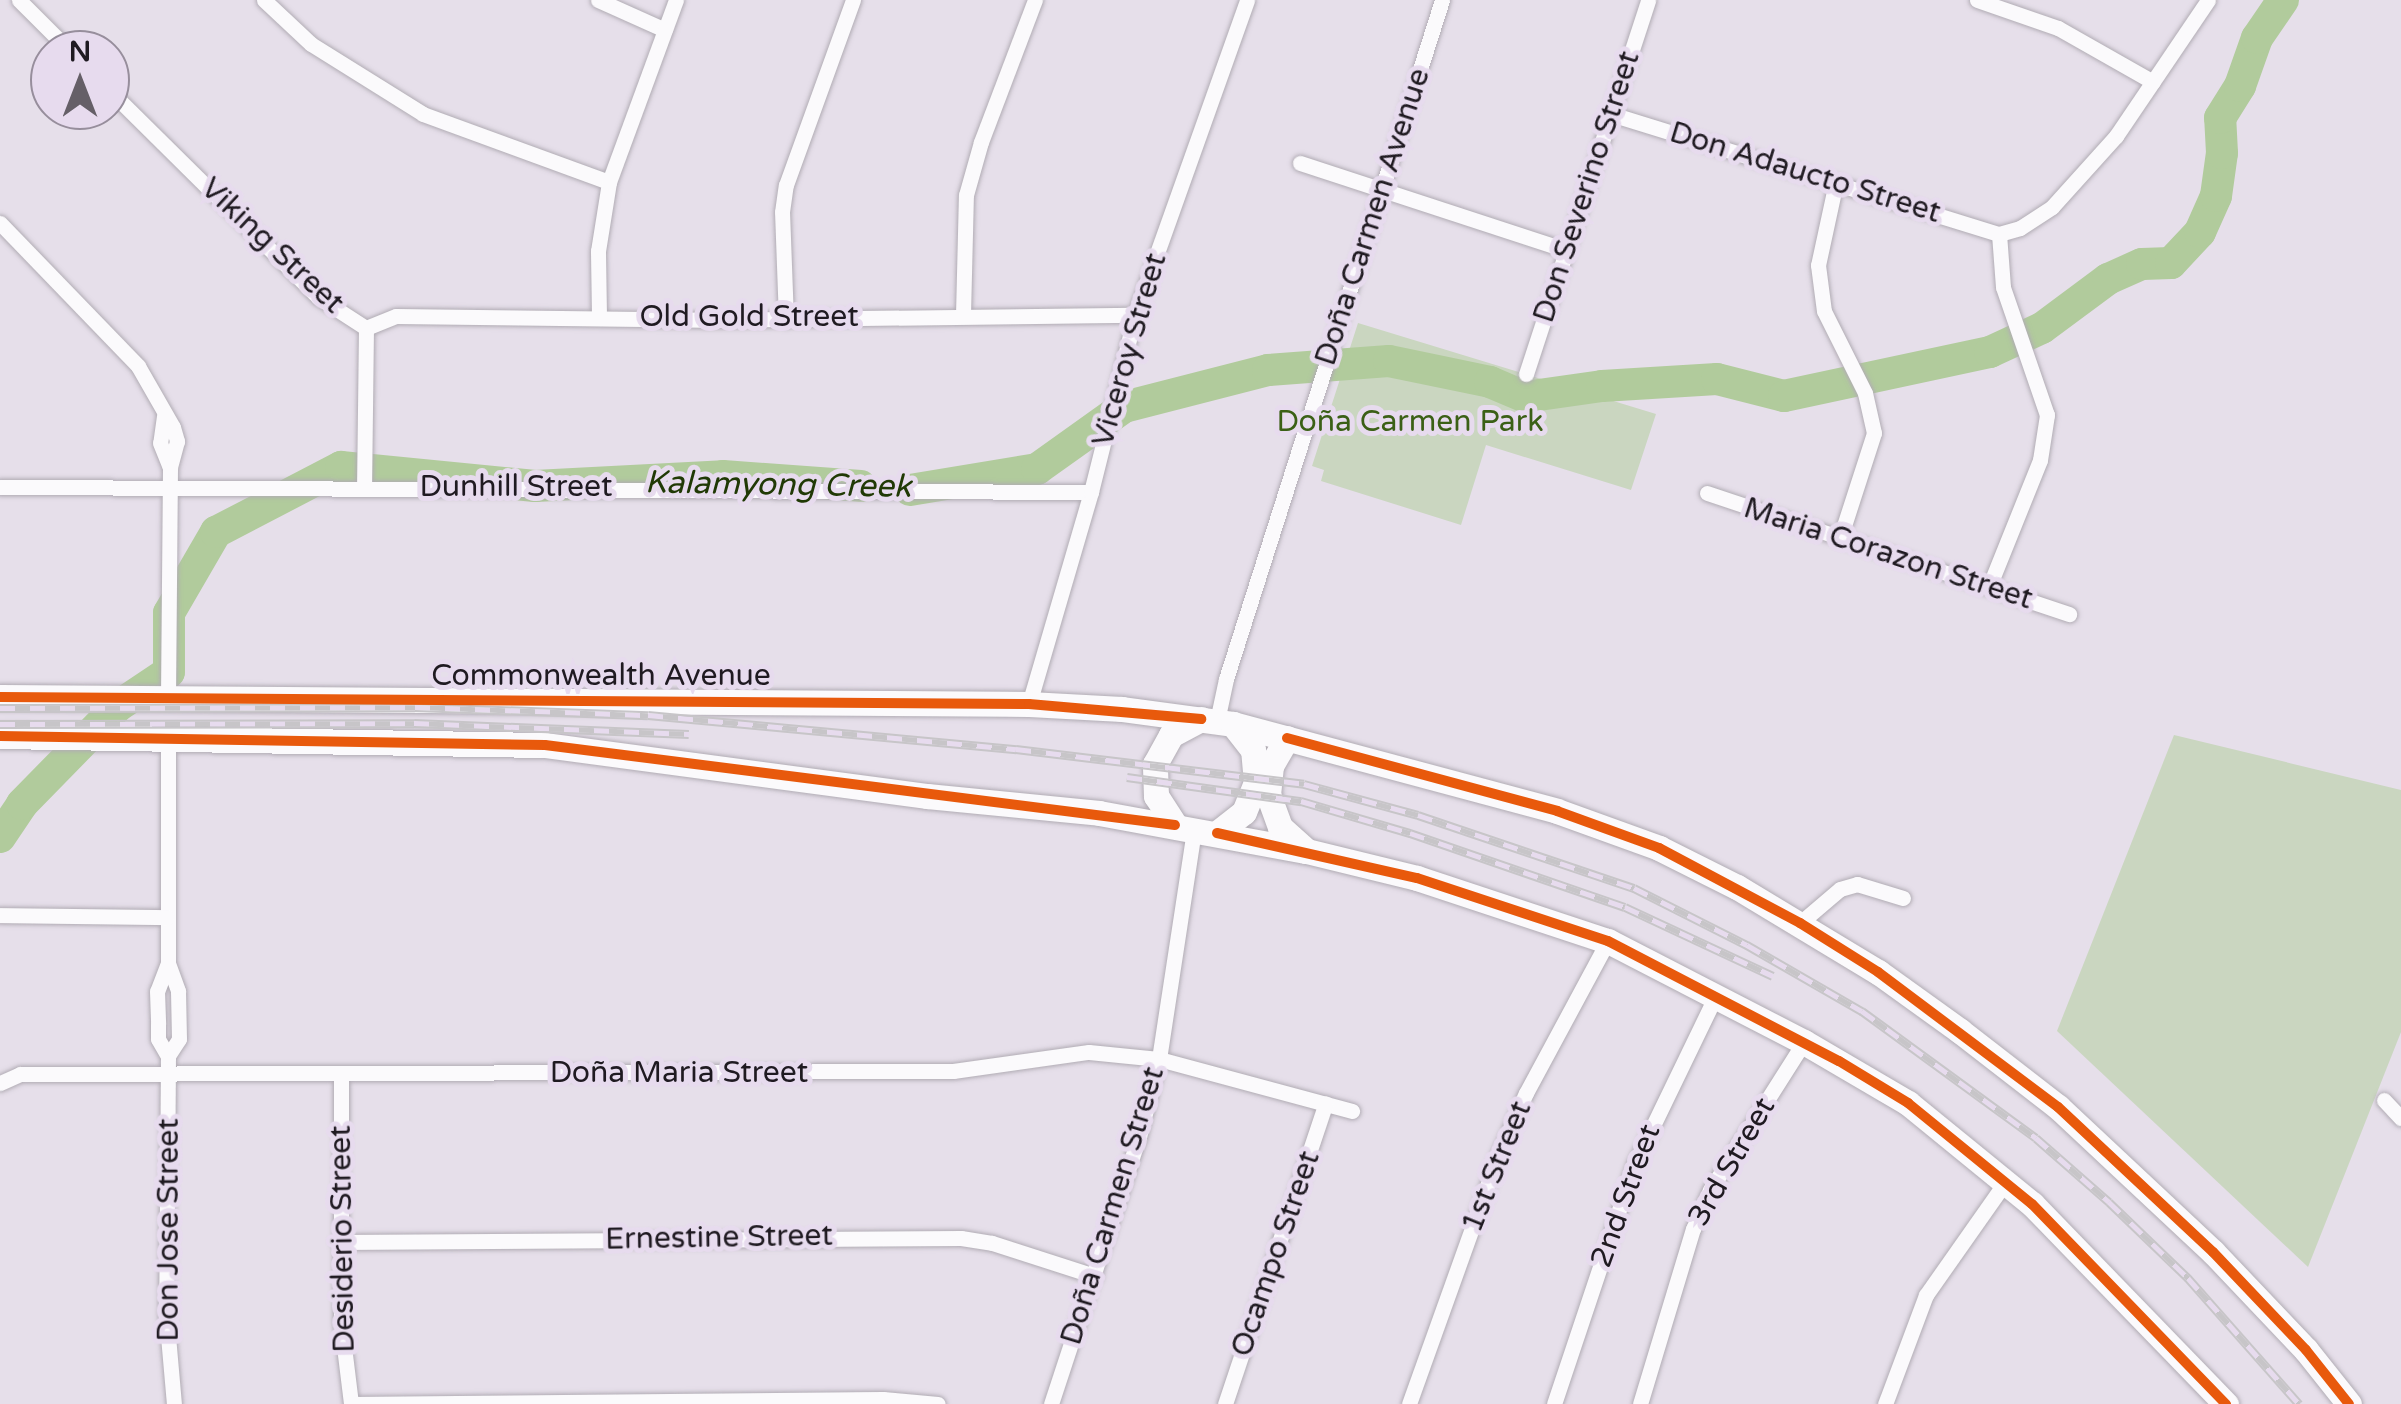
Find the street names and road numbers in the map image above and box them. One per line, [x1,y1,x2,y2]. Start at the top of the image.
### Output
street label: Don Severino Street [1526,47,1648,327]
street label: Doña Carmen Avenue [1308,64,1438,370]
street label: Don Adaucto Street [1665,115,1945,231]
street label: Viking Street [193,171,351,321]
street label: Viceroy Street [1085,249,1175,451]
street label: Old Gold Street [639,299,859,335]
street label: Dunhill Street [419,469,613,505]
street label: Maria Corazon Street [1739,490,2037,618]
street label: Commonwealth Avenue [431,658,771,694]
street label: Doña Maria Street [550,1055,808,1091]
street label: Doña Carmen Street [1054,1063,1172,1349]
street label: 3rd Street [1681,1091,1783,1233]
street label: 1st Street [1454,1096,1540,1238]
street label: Don Jose Street [151,1118,187,1342]
street label: 2nd Street [1584,1120,1668,1272]
street label: Desiderio Street [323,1125,363,1353]
street label: Ocampo Street [1224,1147,1328,1361]
street label: Ernestine Street [605,1218,833,1258]

